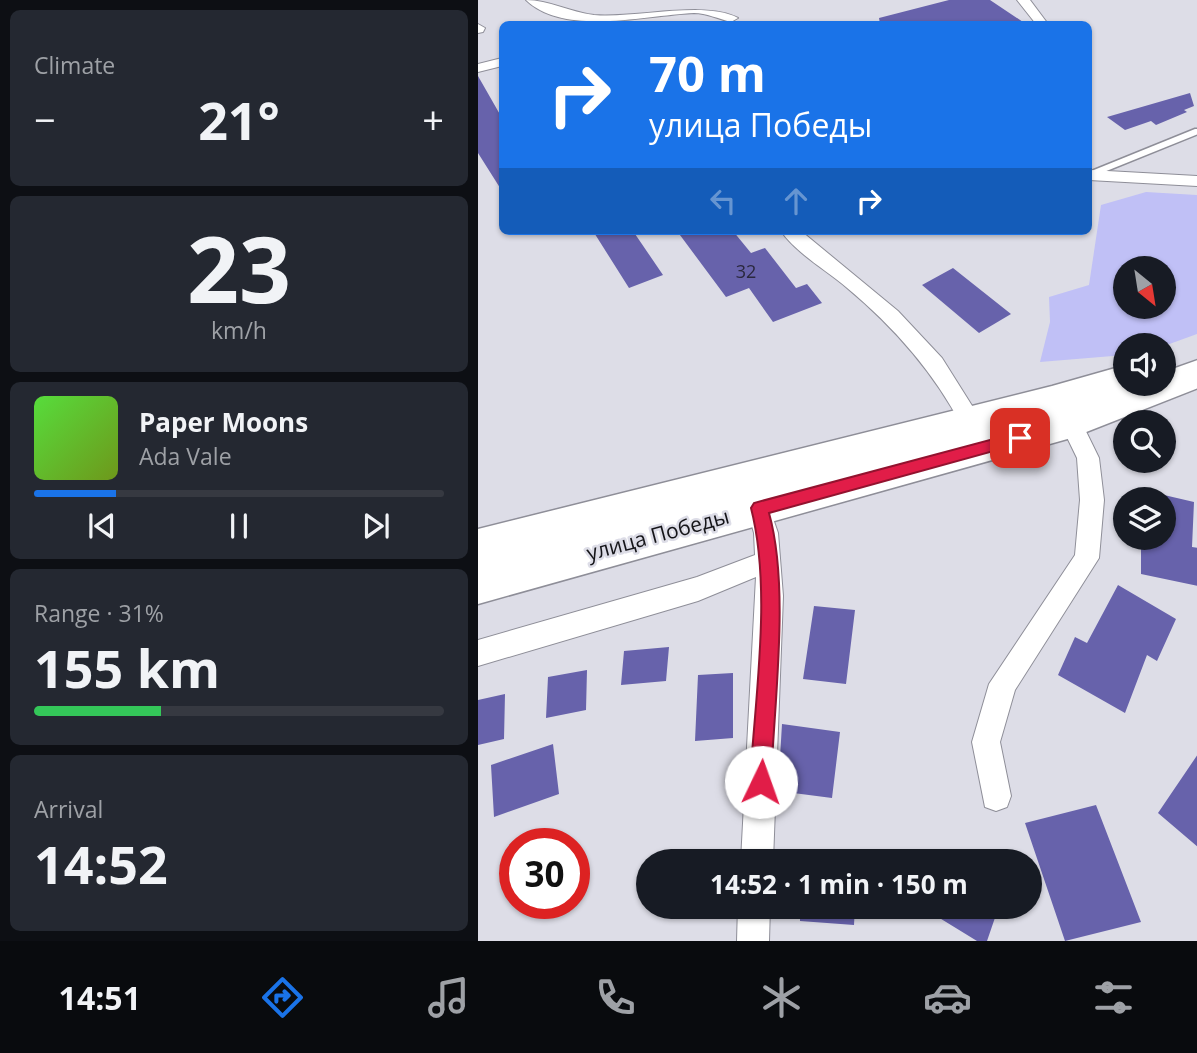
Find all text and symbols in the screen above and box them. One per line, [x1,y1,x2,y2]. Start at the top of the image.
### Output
text: 70 m [649,40,766,106]
text: Climate [34,49,115,81]
icon: right [534,49,625,140]
text: 21° [198,84,280,155]
text: − [34,93,56,145]
text: + [422,93,444,145]
text: улица Победы [649,103,872,146]
icon: left [704,182,742,220]
icon: ahead [777,182,815,220]
icon: right [850,182,888,220]
text: 23 [187,206,291,330]
north arrow [1113,256,1176,318]
map controls [1113,256,1176,550]
house number: 32 [736,259,756,283]
text: km/h [211,314,267,346]
button: sound [1113,333,1176,396]
text: Paper Moons [139,404,308,440]
pin [990,408,1050,468]
button: search [1113,410,1176,473]
icon: arrive [1001,419,1039,457]
text: Ada Vale [139,440,232,472]
button: layers [1113,487,1176,550]
street label: улица Победы [583,502,732,567]
icon: previous [83,507,121,545]
icon: pause [220,507,258,545]
icon: next [357,507,395,545]
text: Range · 31% [34,597,164,629]
text: 155 km [34,632,220,703]
position arrow [724,745,798,819]
text: Arrival [34,793,103,825]
text: 14:52 [34,828,168,899]
speed limit sign: 30 [499,828,590,919]
text: 14:52 · 1 min · 150 m [710,866,968,902]
icon: directions [258,973,307,1022]
icon: music [424,973,473,1022]
icon: phone [591,973,640,1022]
icon: climate [757,973,806,1022]
icon: car [923,973,972,1022]
icon: filters [1089,973,1138,1022]
text: 14:51 [59,976,141,1019]

